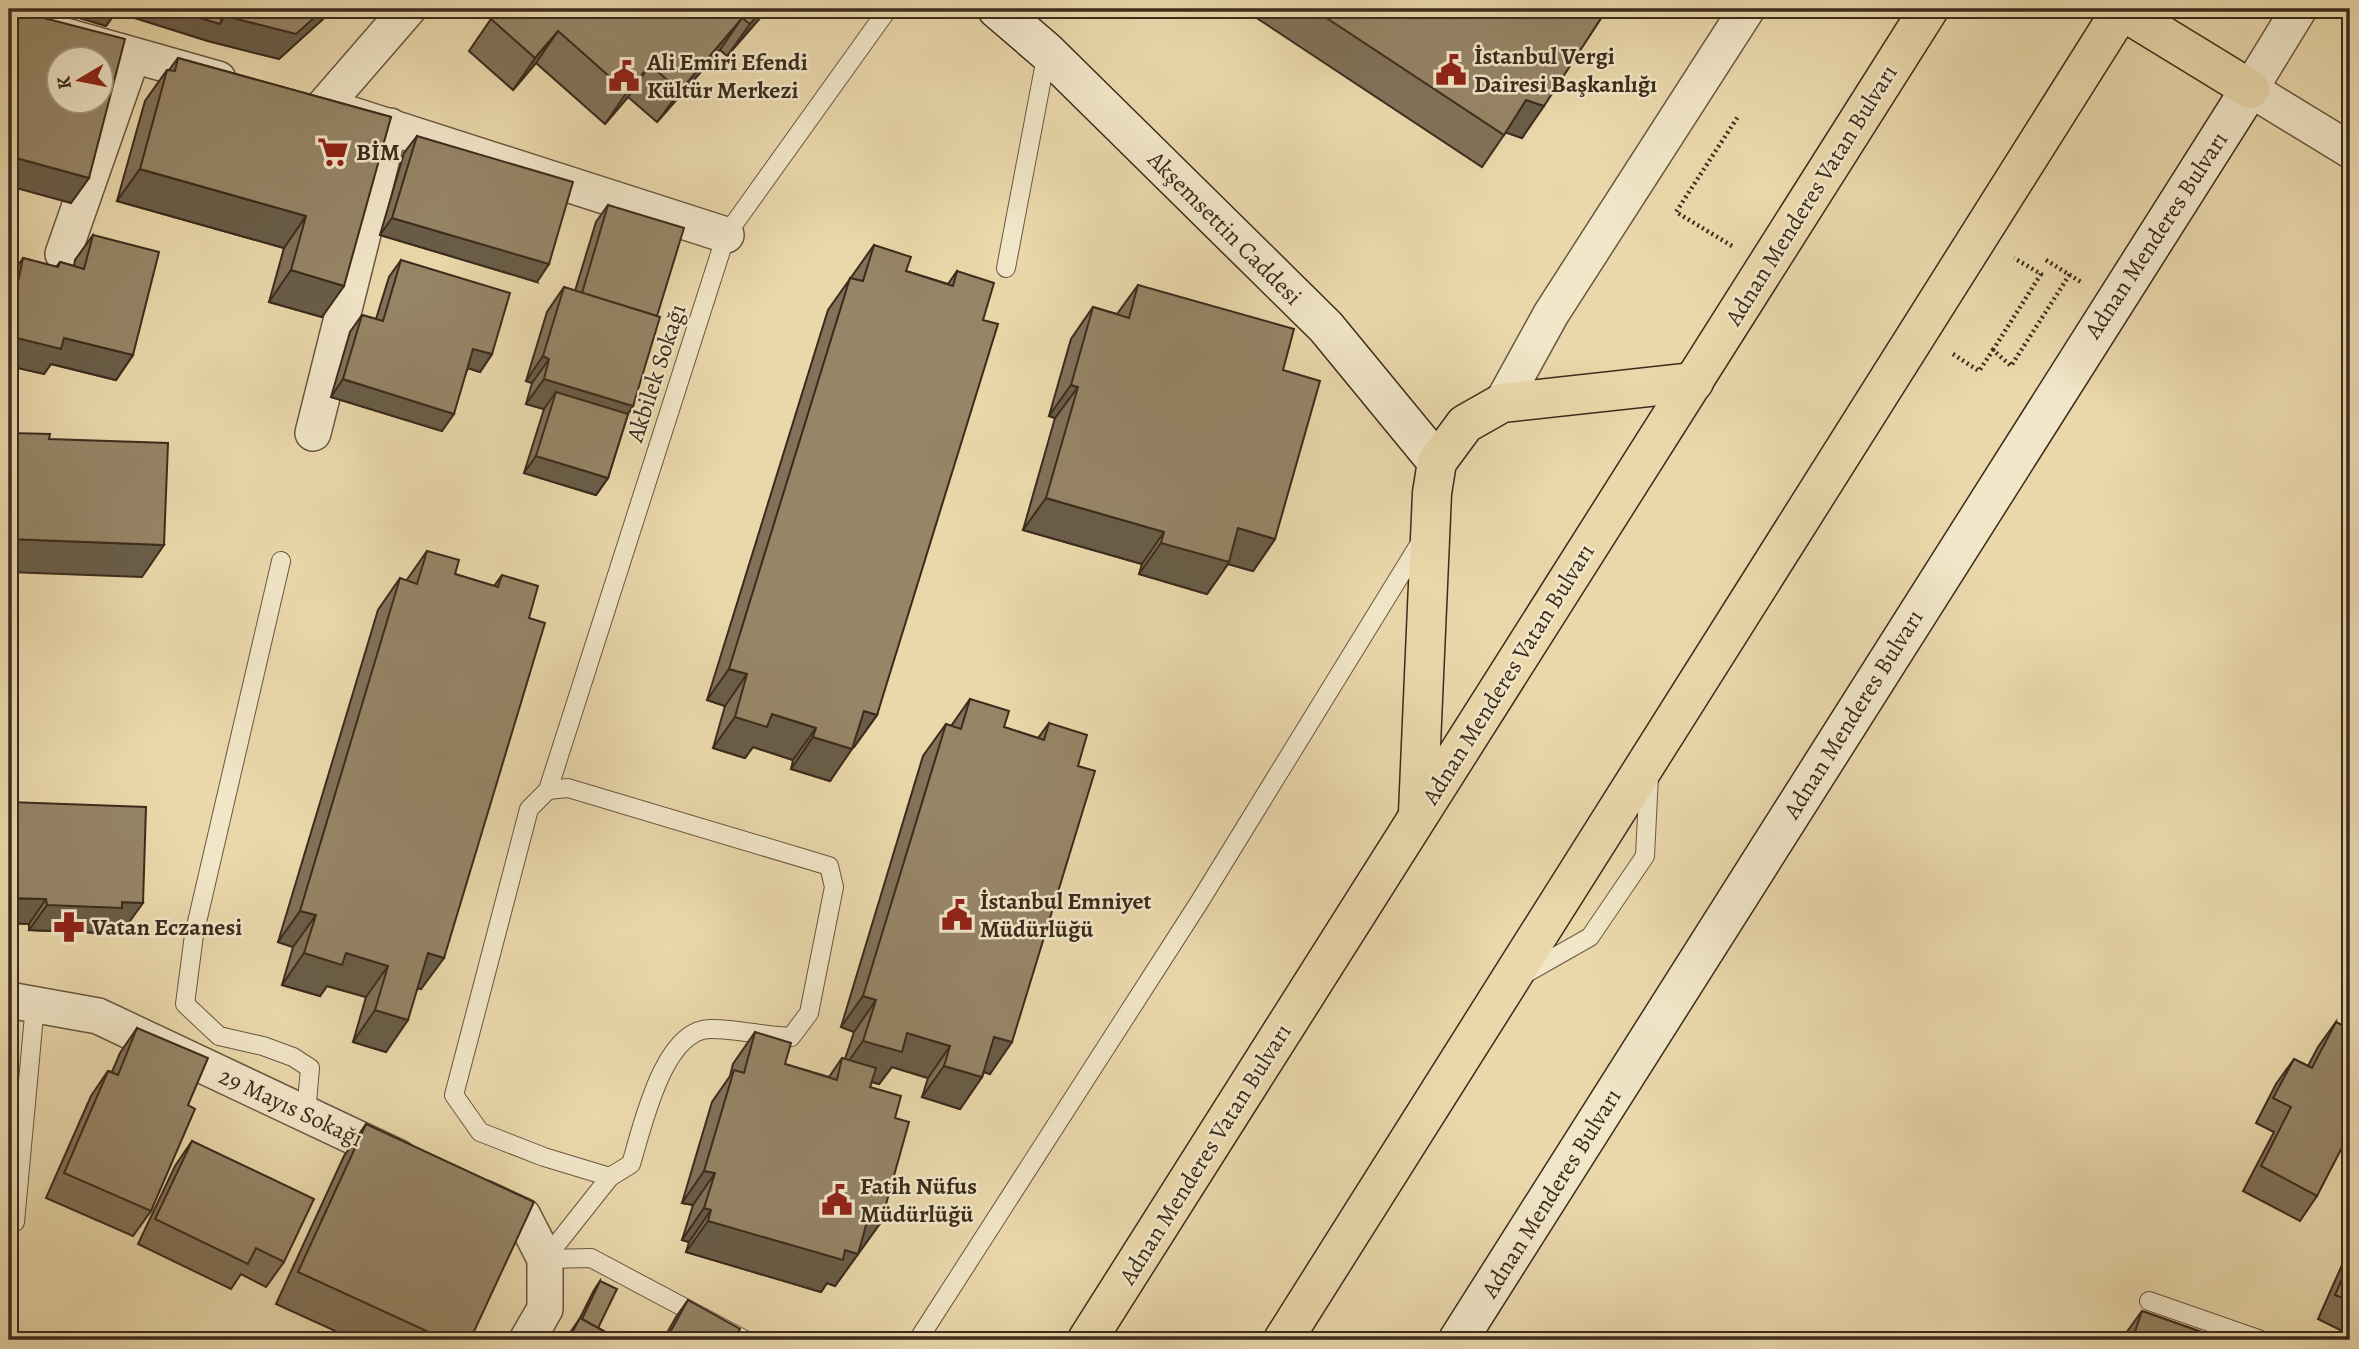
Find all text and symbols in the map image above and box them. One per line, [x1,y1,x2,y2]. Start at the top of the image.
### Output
place label: İstanbul Vergi Dairesi Başkanlığı [1474,40,1657,100]
north arrow [46,46,116,116]
place label: Ali Emiri Efendi Kültür Merkezi [646,46,808,106]
public building icon: İstanbul Vergi Dairesi Başkanlığı [1434,53,1468,87]
public building icon: Ali Emiri Efendi Kültür Merkezi [607,59,641,93]
street label: Adnan Menderes Vatan Bulvarı [1717,59,1905,332]
text: K [50,74,78,91]
street label: Adnan Menderes Bulvarı [2076,125,2235,346]
supermarket icon: BİM [316,135,350,169]
place label: BİM [356,136,400,168]
street label: Akşemsettin Caddesi [1140,143,1309,312]
street label: Akbilek Sokağı [618,300,693,447]
street label: Adnan Menderes Vatan Bulvarı [1414,538,1602,811]
street label: Adnan Menderes Bulvarı [1775,603,1930,825]
place label: İstanbul Emniyet Müdürlüğü [980,885,1152,945]
public building icon: İstanbul Emniyet Müdürlüğü [940,898,974,932]
pharmacy icon: Vatan Eczanesi [52,910,86,944]
place label: Vatan Eczanesi [91,911,242,943]
street label: Adnan Menderes Vatan Bulvarı [1111,1018,1299,1291]
street label: 29 Mayıs Sokağı [214,1060,368,1154]
street label: Adnan Menderes Bulvarı [1473,1082,1628,1304]
place label: Fatih Nüfus Müdürlüğü [860,1170,977,1230]
public building icon: Fatih Nüfus Müdürlüğü [820,1183,854,1217]

